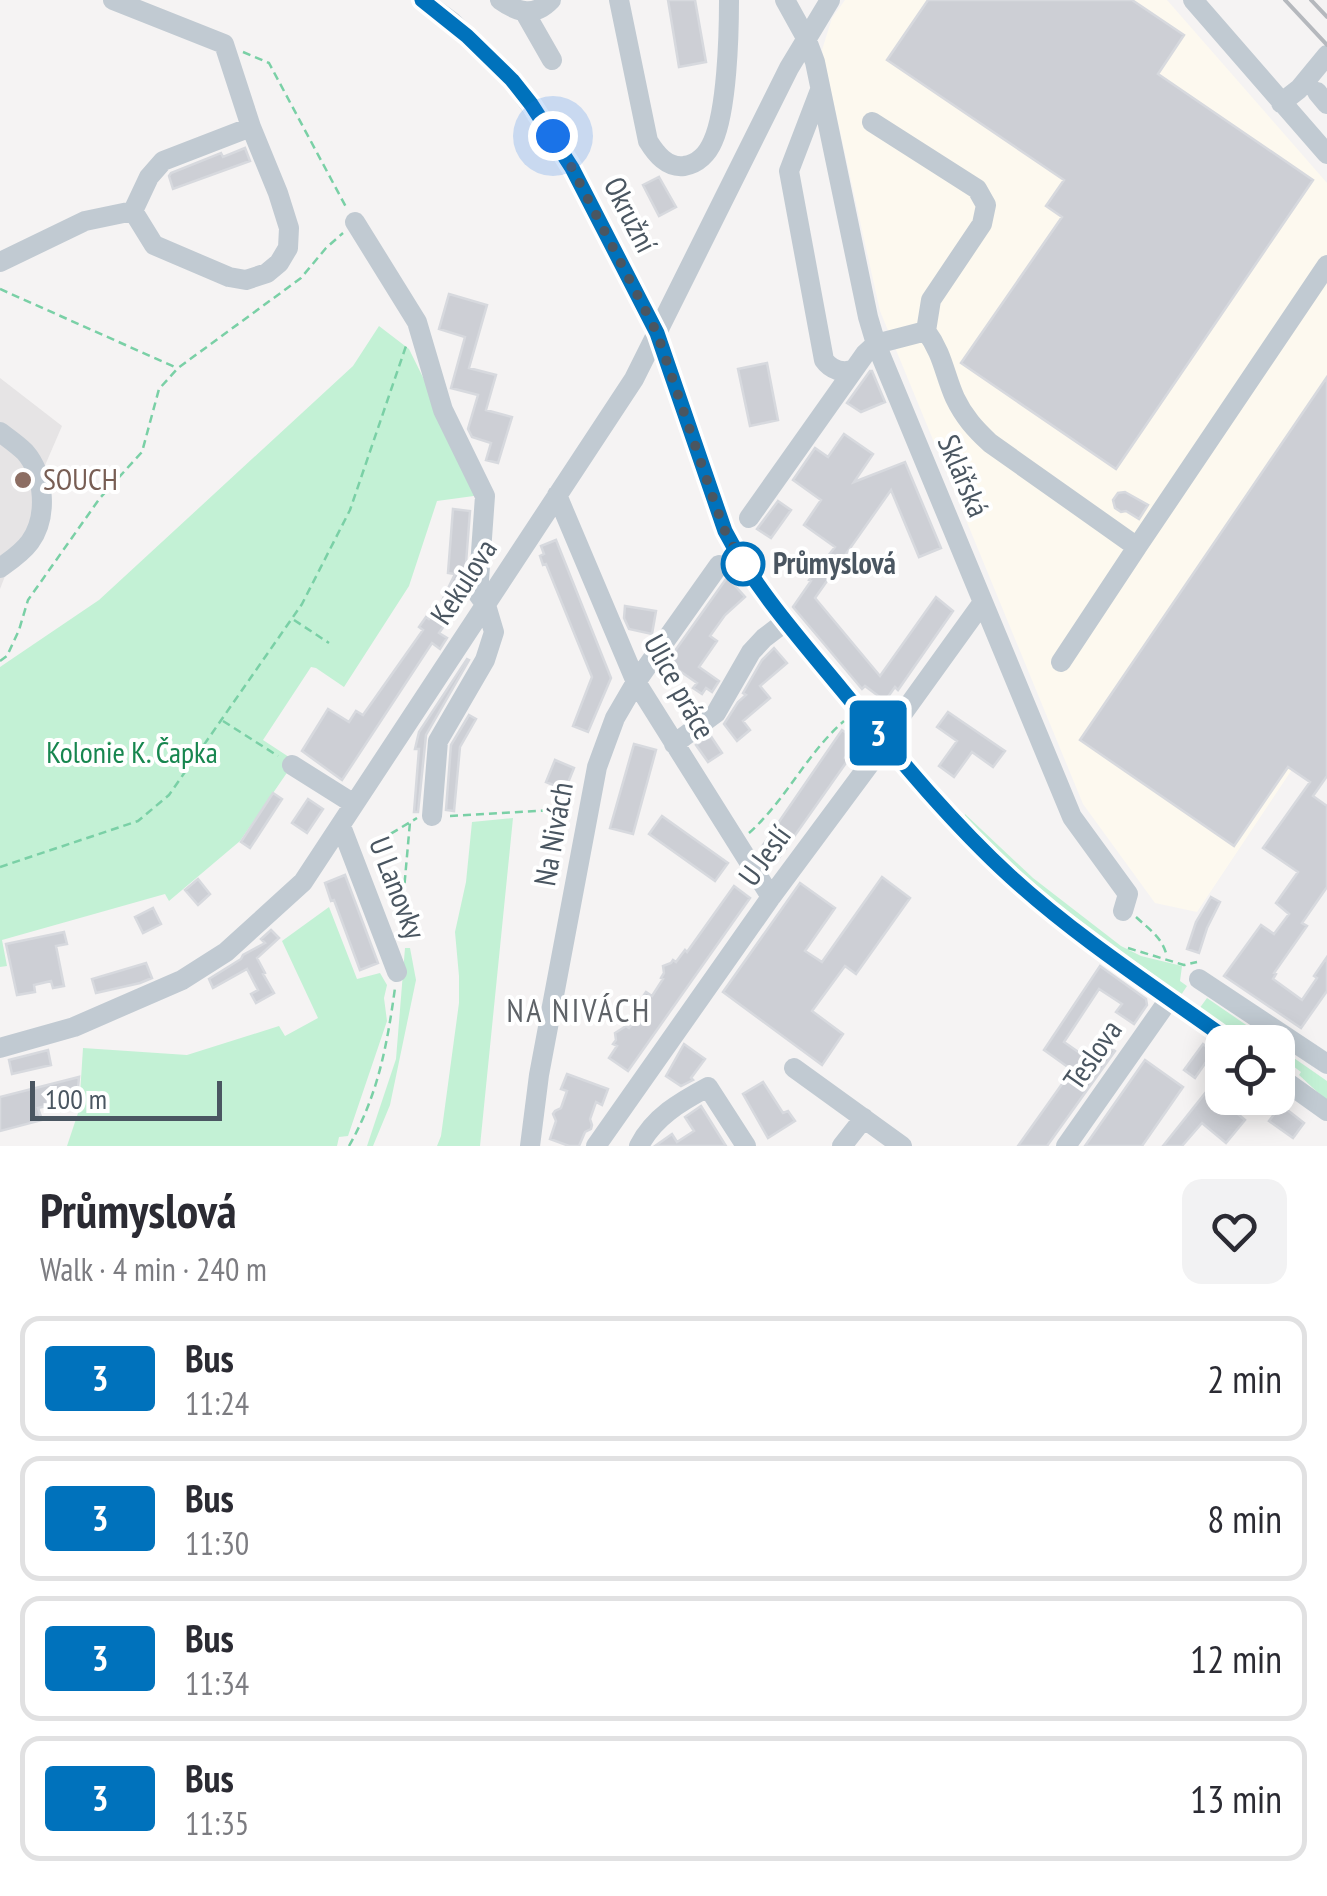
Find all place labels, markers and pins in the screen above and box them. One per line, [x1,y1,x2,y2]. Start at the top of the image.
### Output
place label: SOUCH [43,459,118,498]
marker: SOUCH [12,469,34,491]
marker: Průmyslová [722,543,764,585]
place label: Průmyslová [773,543,896,582]

